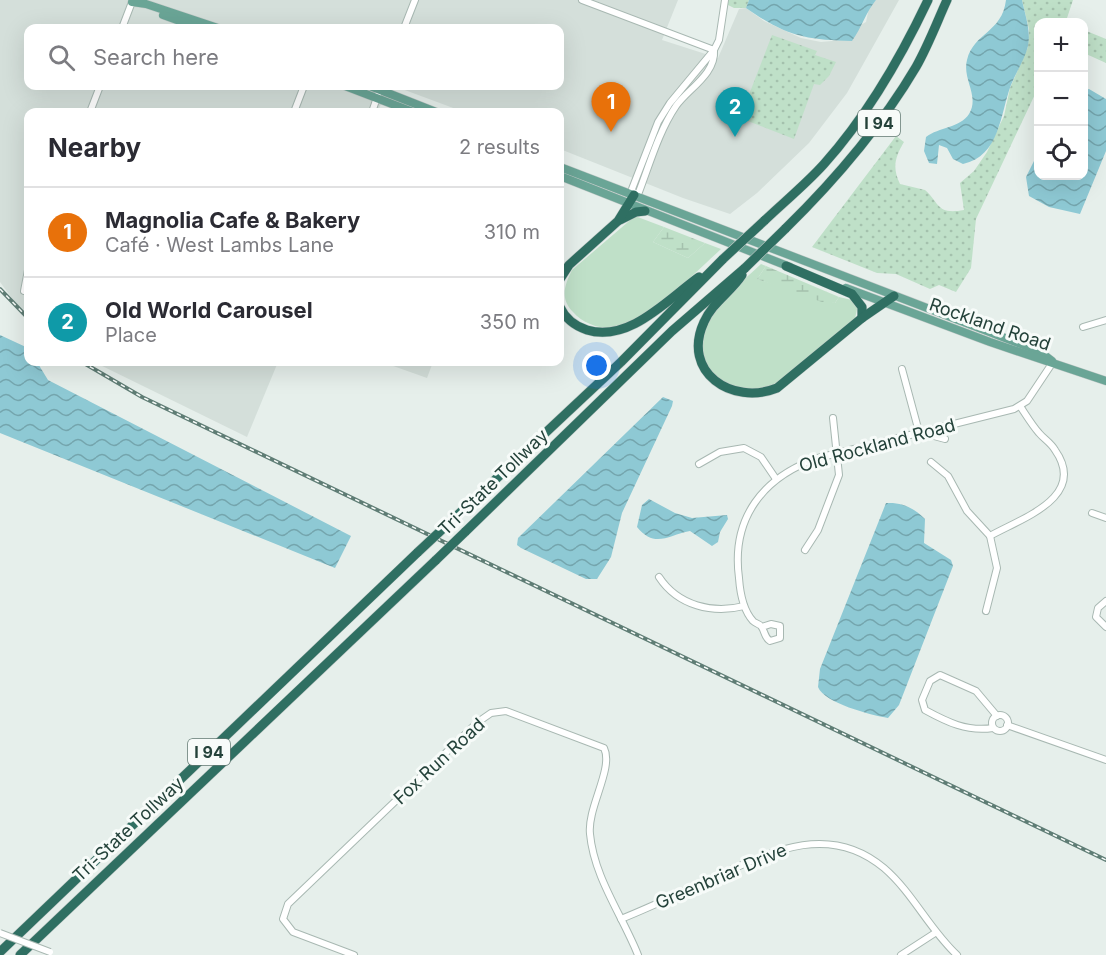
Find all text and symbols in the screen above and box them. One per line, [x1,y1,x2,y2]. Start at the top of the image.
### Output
map controls [1034,18,1088,180]
button: + [1034,18,1088,72]
search box [24,24,564,90]
icon: search [45,41,78,74]
text: Search here [93,44,219,70]
button: − [1034,72,1088,126]
pin: 1 [592,82,630,132]
pin: 2 [716,88,754,137]
road number: I 94 [858,110,900,136]
button: locate [1034,126,1088,180]
text: Nearby [48,132,141,163]
text: 2 results [459,135,540,159]
text: Magnolia Cafe & Bakery [105,207,360,233]
text: 1 [63,220,72,244]
text: 310 m [484,220,540,244]
text: Café · West Lambs Lane [105,233,334,257]
street label: Rockland Road [927,293,1053,355]
text: Old World Carousel [105,297,313,323]
text: 2 [61,310,74,334]
text: 350 m [480,310,540,334]
text: Place [105,323,157,347]
your location [582,351,611,380]
street label: Old Rockland Road [796,414,958,476]
street label: Tri-State Tollway [434,425,552,539]
street label: Fox Run Road [389,714,489,808]
road number: I 94 [188,739,230,765]
street label: Tri-State Tollway [68,772,188,886]
street label: Greenbriar Drive [652,839,790,913]

